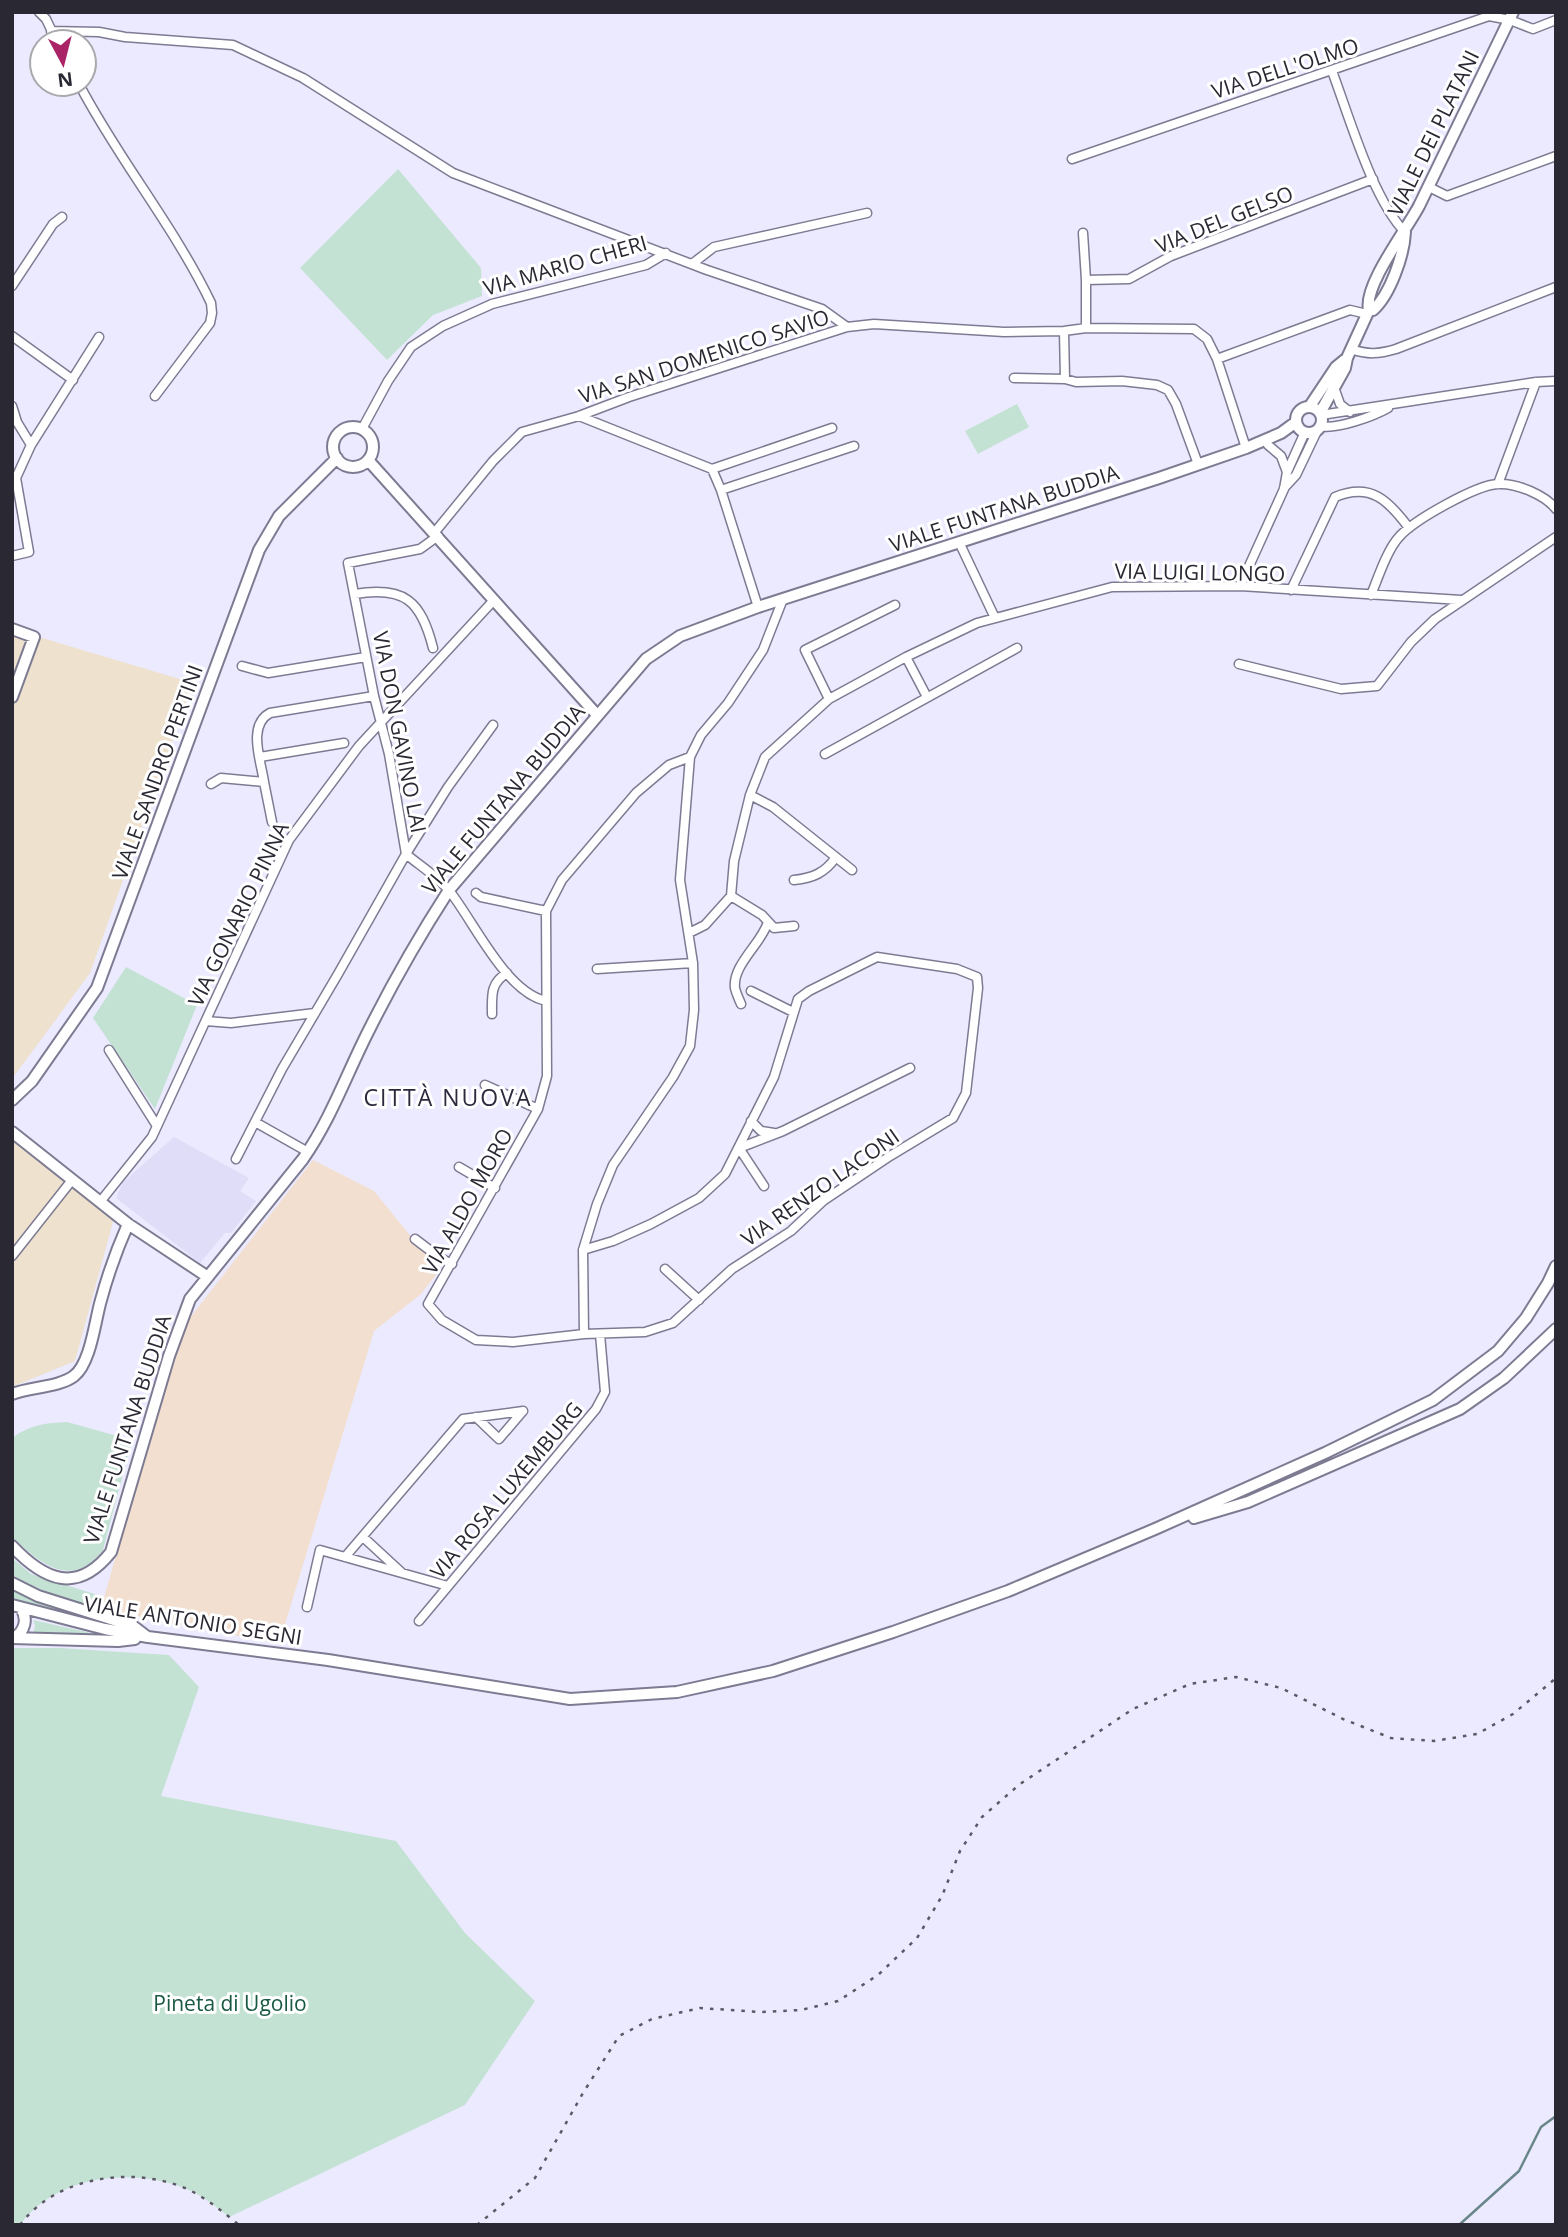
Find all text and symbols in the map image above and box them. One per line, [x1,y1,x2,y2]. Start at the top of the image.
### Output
north arrow [28,28,98,98]
street label: VIA DELL'OLMO [1208,31,1362,105]
street label: VIALE DEI PLATANI [1381,45,1485,221]
text: N [56,66,74,94]
street label: VIA DEL GELSO [1151,179,1297,259]
street label: VIA MARIO CHERI [480,228,650,302]
street label: VIA SAN DOMENICO SAVIO [575,302,833,410]
street label: VIALE FUNTANA BUDDIA [886,457,1123,558]
street label: VIA LUIGI LONGO [1114,557,1286,587]
street label: VIA DON GAVINO LAI [367,629,433,835]
street label: VIALE SANDRO PERTINI [105,661,209,883]
street label: VIALE FUNTANA BUDDIA [415,698,591,900]
street label: VIA GONARIO PINNA [181,817,295,1011]
district label: CITTÀ NUOVA [364,1081,533,1113]
street label: VIA RENZO LACONI [735,1122,905,1252]
street label: VIA ALDO MORO [415,1123,519,1279]
street label: VIALE FUNTANA BUDDIA [77,1310,178,1547]
street label: VIA ROSA LUXEMBURG [424,1396,588,1584]
street label: VIALE ANTONIO SEGNI [82,1589,304,1651]
park label: Pineta di Ugolio [153,1989,307,2017]

